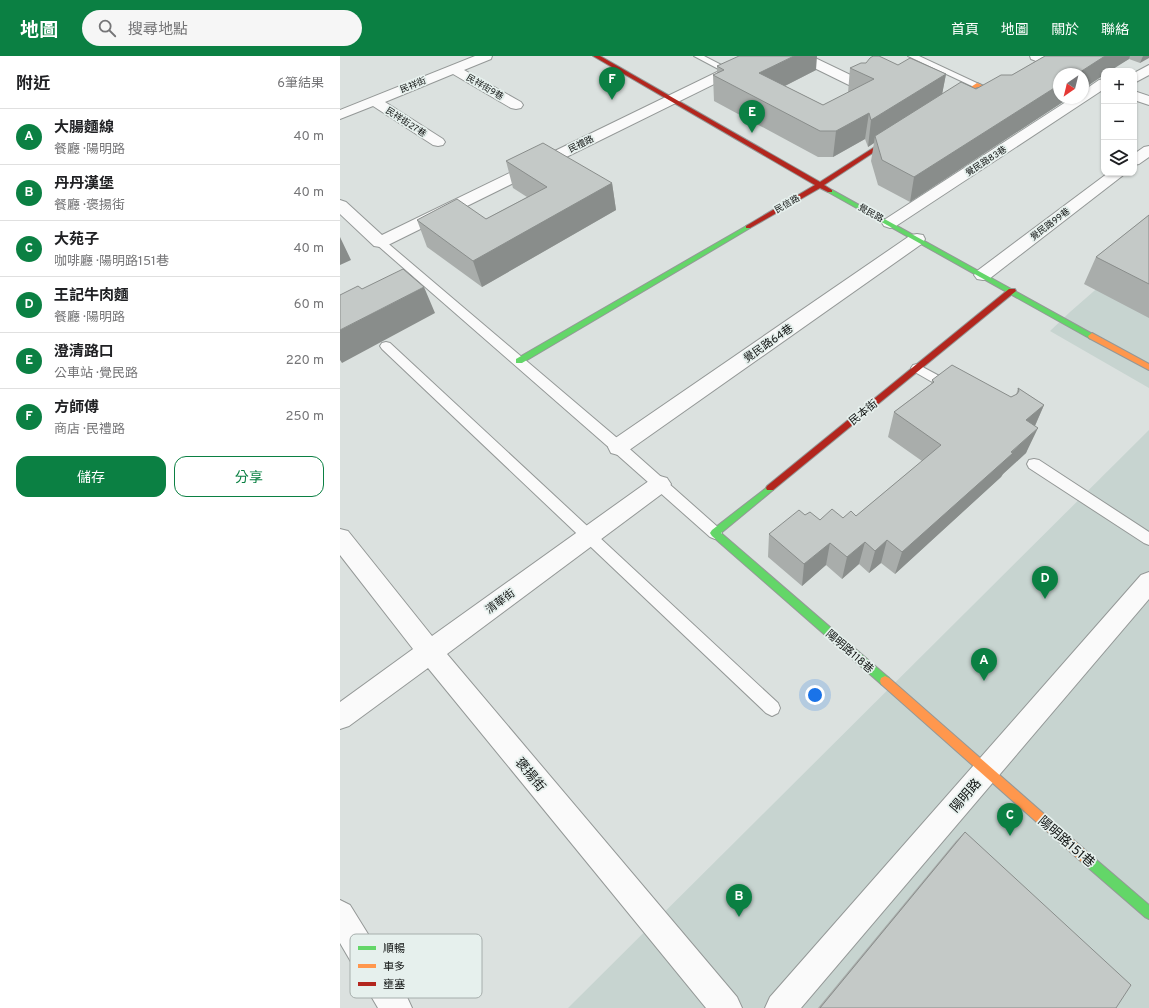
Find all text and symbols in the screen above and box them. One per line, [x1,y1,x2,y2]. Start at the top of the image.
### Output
search box [82,10,362,46]
icon: search [96,17,118,39]
text: 地圖 [20,19,58,43]
text: 搜尋地點 [128,21,188,40]
text: 首頁 [951,22,979,39]
text: 地圖 [1001,22,1029,39]
text: 關於 [1051,22,1079,39]
text: 聯絡 [1101,22,1129,39]
pin: F [599,67,625,100]
north arrow [1053,68,1089,104]
map controls [1101,68,1137,176]
button: + [1101,68,1137,104]
street label: 民祥街9巷 [464,72,505,103]
text: 附近 [16,74,50,96]
street label: 民祥街 [399,75,428,96]
text: 6筆結果 [277,76,324,92]
pin: E [739,100,765,133]
button: − [1101,104,1137,140]
street label: 民祥街27巷 [383,105,428,140]
text: 大腸麵線 [54,119,114,138]
text: A [24,129,34,145]
text: 40 m [294,129,324,145]
street label: 民禮路 [567,134,596,155]
button: layers [1101,140,1137,176]
text: 餐廳 · 陽明路 [54,142,125,158]
street label: 覺民路83巷 [964,144,1009,179]
text: 丹丹漢堡 [54,175,114,194]
text: B [25,185,33,201]
text: 40 m [294,185,324,201]
street label: 民信路 [773,193,802,216]
text: 餐廳 · 褒揚街 [54,198,125,214]
street label: 覺民路 [856,202,885,225]
street label: 覺民路99巷 [1028,206,1072,243]
text: 大苑子 [54,231,99,250]
text: C [25,241,33,257]
text: 40 m [294,241,324,257]
text: 咖啡廳 · 陽明路151巷 [54,254,169,270]
text: 王記牛肉麵 [54,287,129,306]
text: D [24,297,34,313]
text: 60 m [294,297,324,313]
text: 餐廳 · 陽明路 [54,310,125,326]
street label: 覺民路64巷 [741,322,796,366]
text: 澄清路口 [54,343,114,362]
text: E [25,353,33,369]
text: 220 m [286,353,324,369]
text: 公車站 · 覺民路 [54,366,138,382]
street label: 民本街 [846,397,881,429]
text: 方師傅 [54,399,99,418]
text: F [25,409,33,425]
text: 250 m [286,409,324,425]
text: 商店 · 民禮路 [54,422,125,438]
button: 儲存 [16,456,166,497]
button: 分享 [174,456,324,497]
pin: D [1032,566,1058,599]
street label: 清華街 [483,586,518,617]
street label: 陽明路118巷 [823,627,876,676]
pin: A [971,648,997,681]
your location [805,685,825,705]
street label: 褒揚街 [511,755,548,795]
street label: 陽明路 [948,776,985,816]
pin: C [997,803,1023,836]
street label: 陽明路151巷 [1034,814,1097,871]
pin: B [726,884,752,917]
legend [350,934,482,998]
text: 順暢 [383,942,405,956]
text: 車多 [383,960,405,974]
text: 壅塞 [383,978,405,992]

